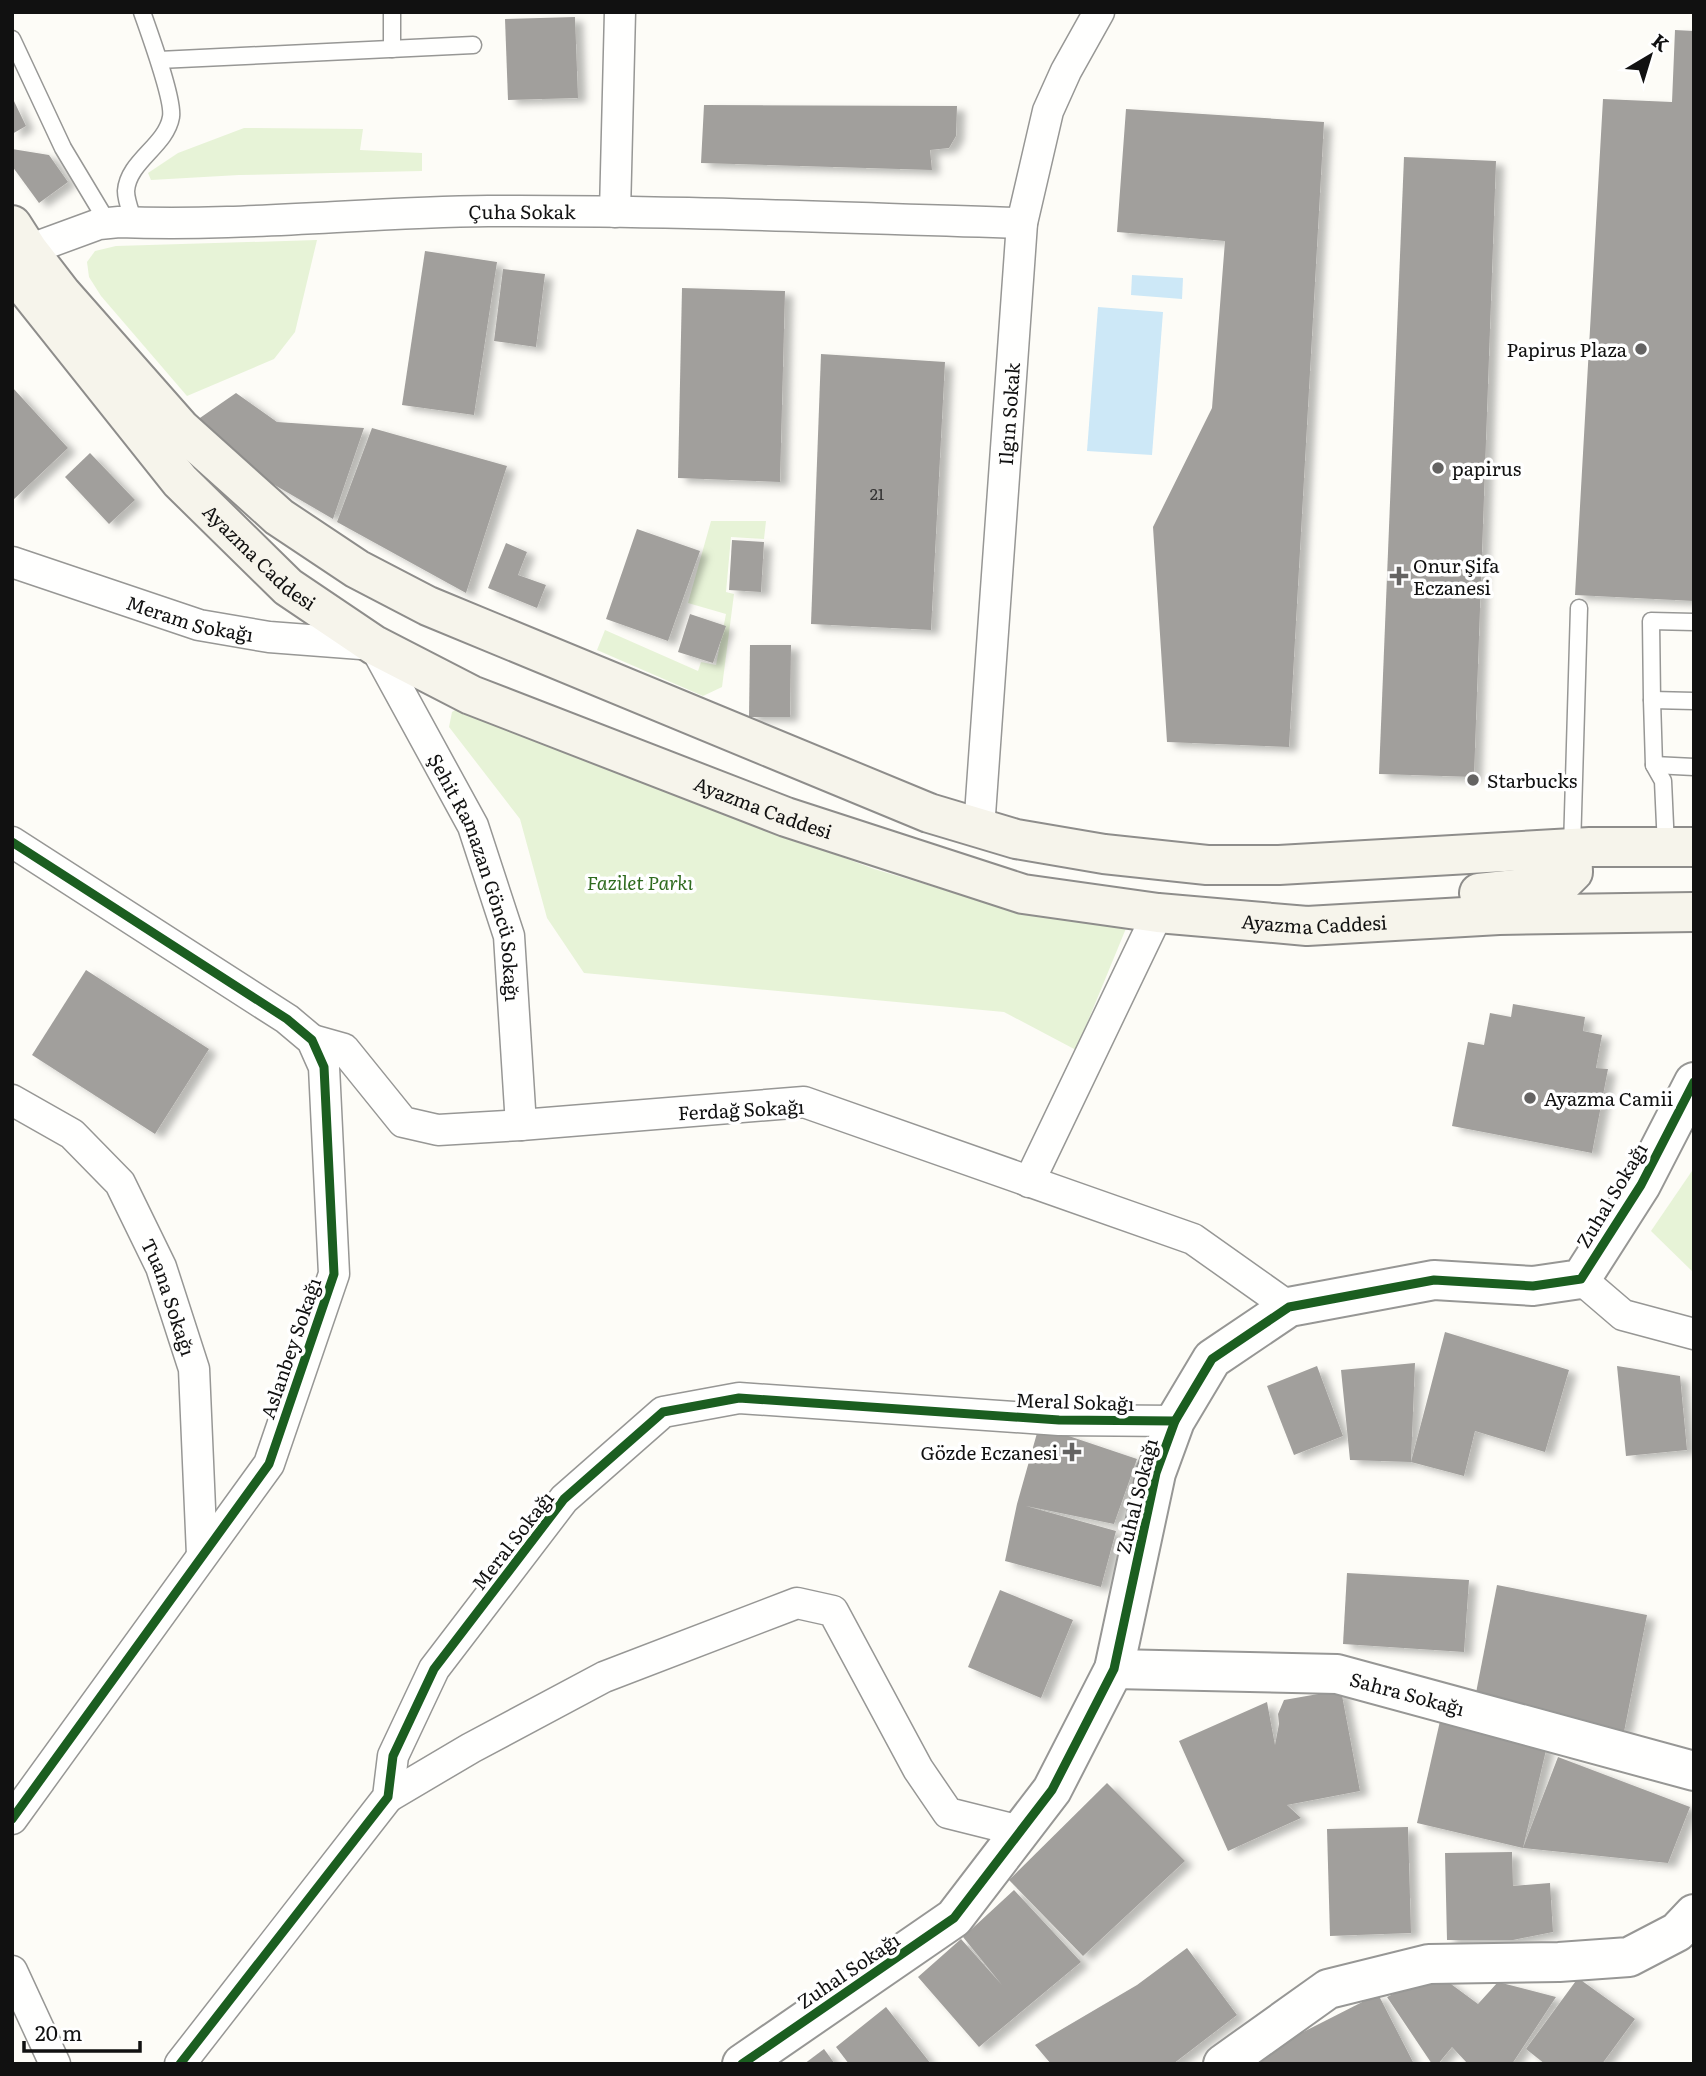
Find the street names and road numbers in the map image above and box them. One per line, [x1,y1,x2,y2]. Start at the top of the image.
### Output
street label: Çuha Sokak [468,197,576,225]
street label: Ilgın Sokak [991,361,1026,466]
street label: Ayazma Caddesi [197,497,322,616]
street label: Meram Sokağı [123,588,256,648]
street label: Şehit Ramazan Göncü Sokağı [422,748,527,1002]
street label: Ayazma Caddesi [690,769,836,845]
street label: Ayazma Caddesi [1240,906,1388,940]
street label: Ferdağ Sokağı [677,1092,805,1126]
street label: Zuhal Sokağı [1569,1137,1653,1253]
street label: Tuana Sokağı [135,1233,203,1359]
street label: Aslanbey Sokağı [253,1274,327,1422]
street label: Meral Sokağı [1015,1385,1135,1417]
street label: Zuhal Sokağı [1108,1435,1164,1557]
street label: Meral Sokağı [464,1485,560,1595]
street label: Sahra Sokağı [1347,1664,1468,1722]
street label: Zuhal Sokağı [791,1925,905,2015]

